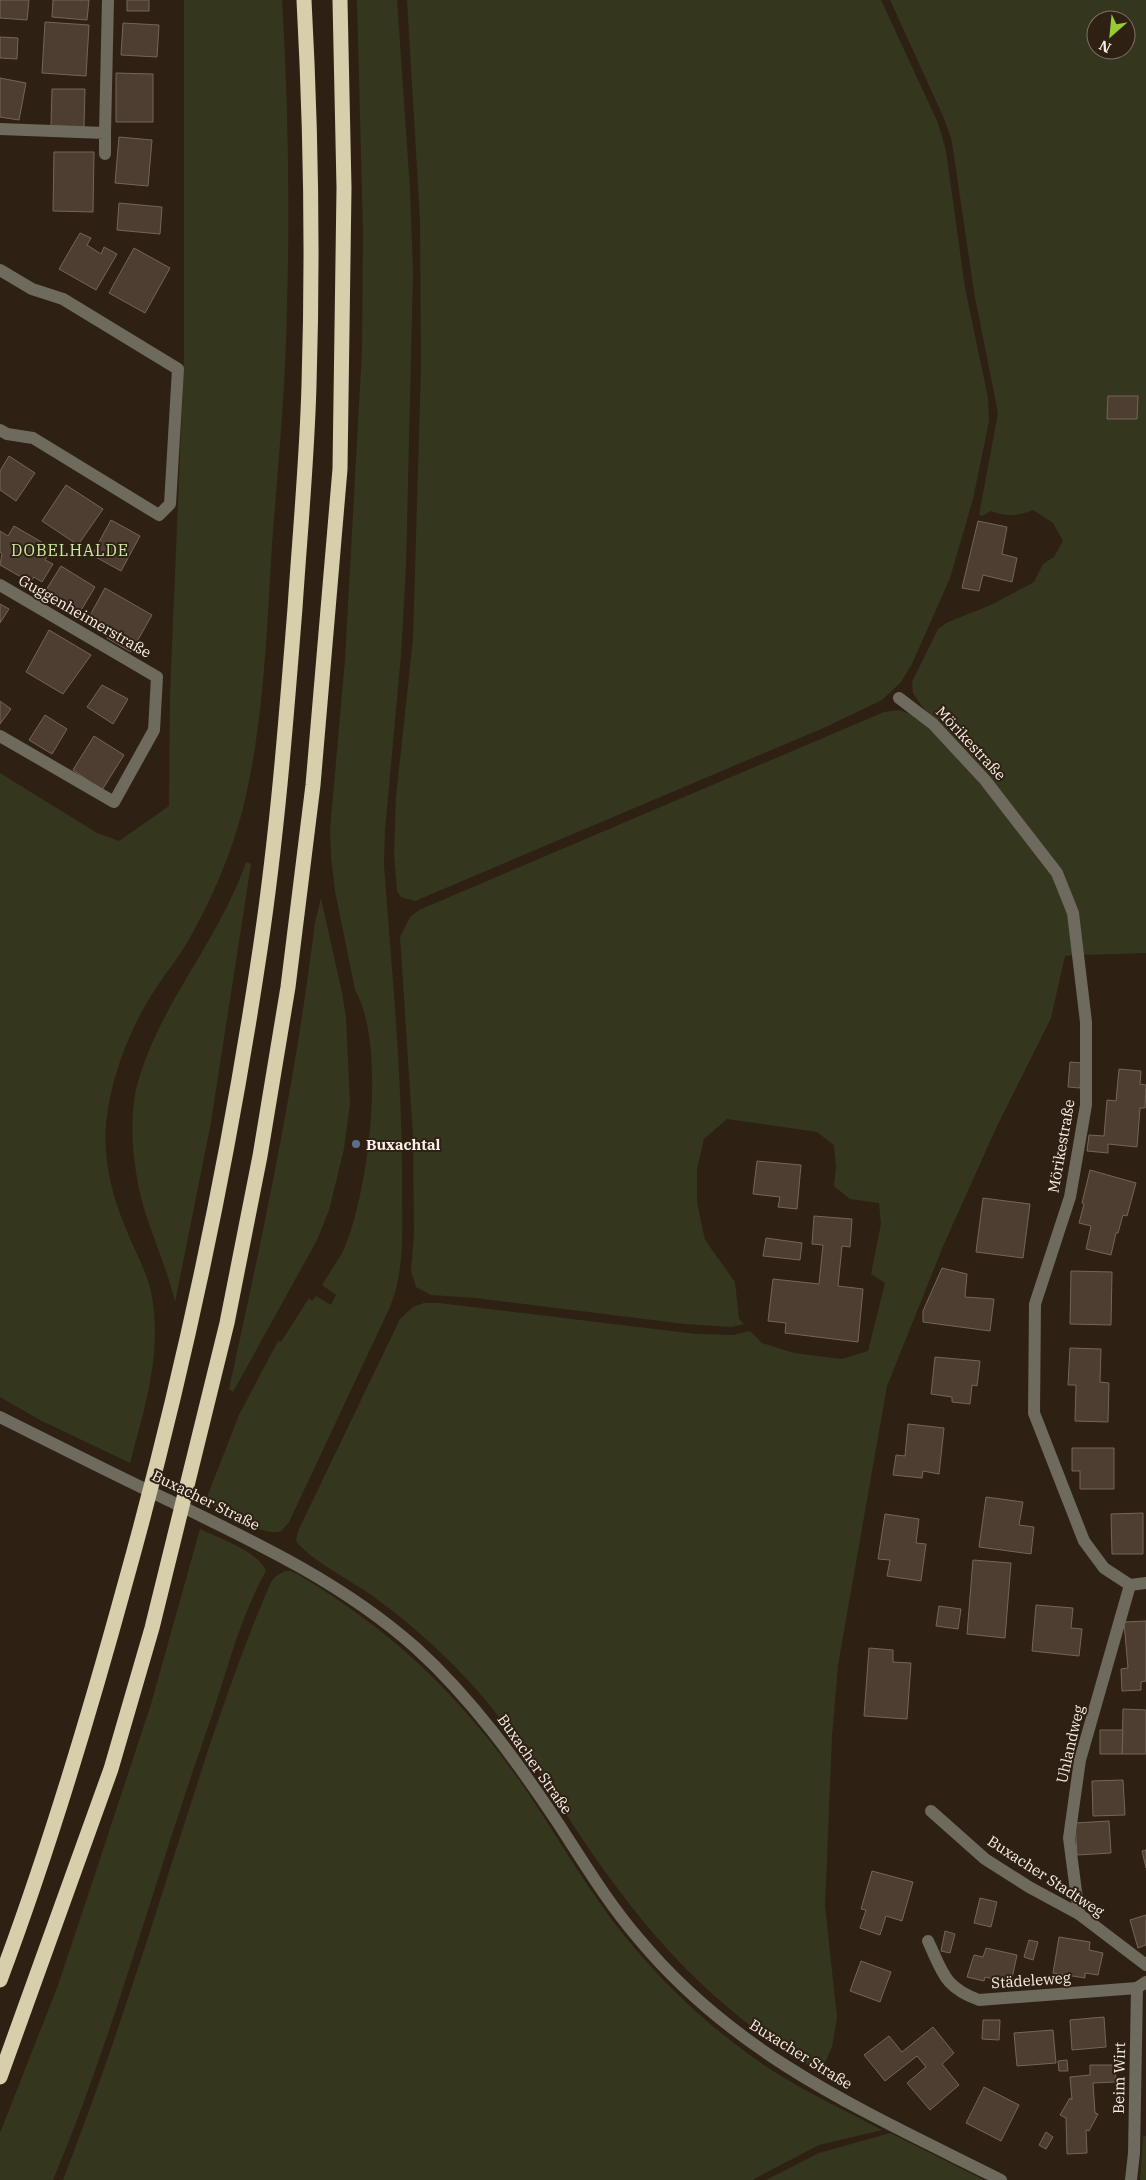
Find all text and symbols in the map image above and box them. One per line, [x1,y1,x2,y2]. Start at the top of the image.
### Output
north arrow [1086,10,1136,60]
text: N [1096,36,1114,57]
district label: DOBELHALDE [11,540,129,560]
street label: Guggenheimerstraße [15,570,155,662]
street label: Mörikestraße [932,702,1010,784]
street label: Mörikestraße [1043,1098,1079,1194]
place label: Buxachtal [366,1135,440,1154]
marker: Buxachtal [350,1138,362,1150]
street label: Buxacher Straße [149,1466,263,1534]
street label: Uhlandweg [1052,1703,1088,1785]
street label: Buxacher Straße [493,1710,577,1818]
street label: Buxacher Stadtweg [984,1831,1108,1921]
street label: Städeleweg [991,1968,1071,1992]
street label: Buxacher Straße [746,2015,856,2093]
street label: Beim Wirt [1109,2042,1129,2114]

